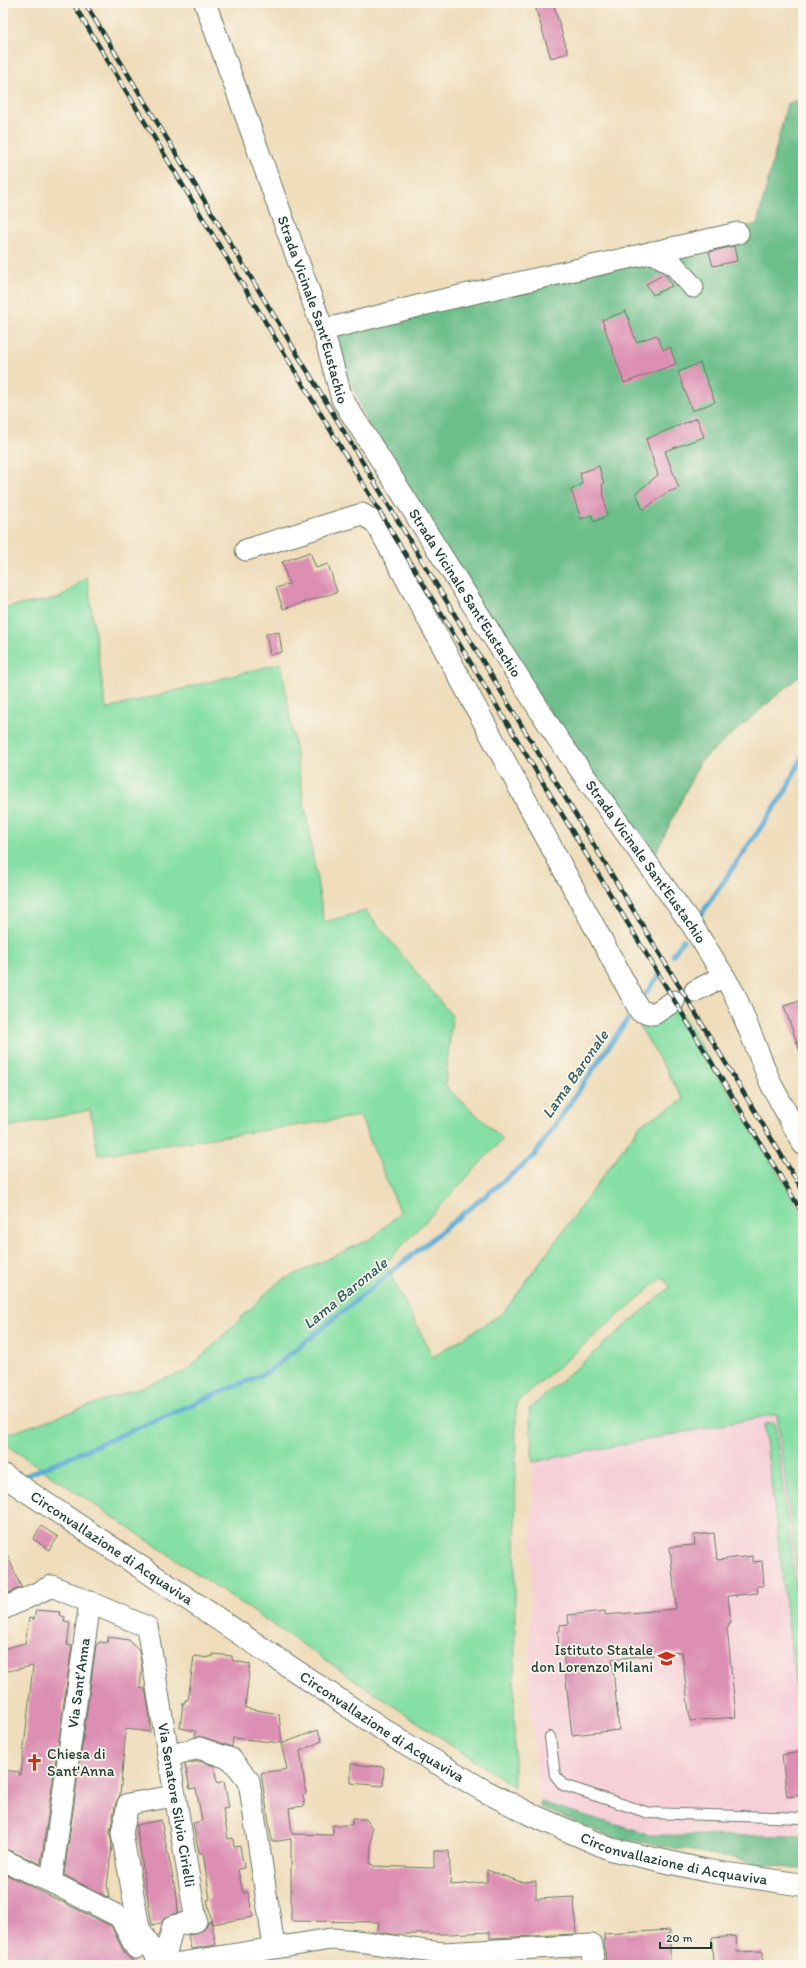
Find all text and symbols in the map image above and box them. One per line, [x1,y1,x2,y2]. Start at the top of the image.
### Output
street label: Strada Vicinale Sant'Eustachio [274,213,352,407]
street label: Strada Vicinale Sant'Eustachio [405,505,525,681]
street label: Strada Vicinale Sant'Eustachio [582,777,710,947]
water label: Lama Baronale [538,1025,613,1122]
water label: Lama Baronale [299,1252,392,1333]
street label: Circonvallazione di Acquaviva [27,1487,197,1609]
street label: Via Sant'Anna [64,1636,94,1729]
place label: Istituto Statale don Lorenzo Milani [531,1641,653,1676]
school or university icon: Istituto Statale don Lorenzo Milani [656,1649,676,1669]
street label: Circonvallazione di Acquaviva [296,1667,468,1786]
street label: Via Senatore Silvio Cirielli [154,1721,199,1889]
place label: Chiesa di Sant'Anna [47,1745,115,1780]
church icon: Chiesa di Sant'Anna [24,1753,44,1773]
street label: Circonvallazione di Acquaviva [578,1828,769,1889]
scale bar [660,1924,711,1950]
text: 20 m [666,1931,693,1945]

